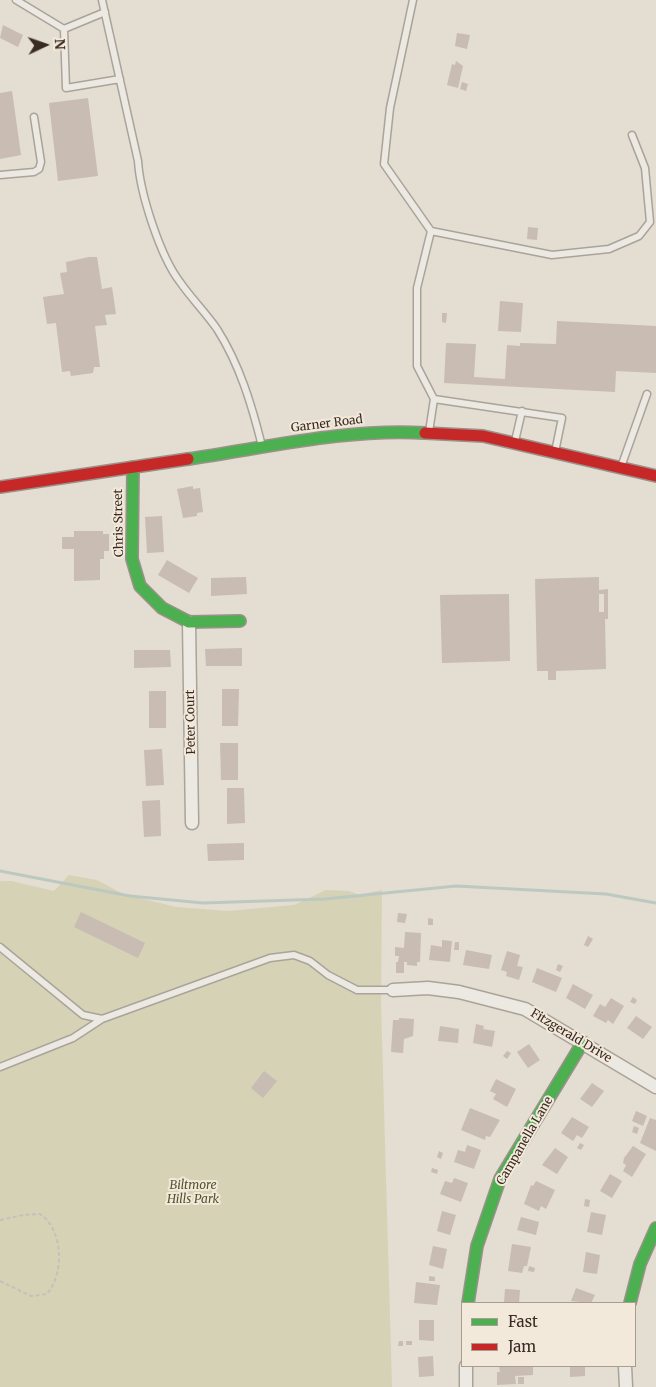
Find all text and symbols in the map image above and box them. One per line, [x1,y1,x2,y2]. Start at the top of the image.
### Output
north arrow [20,20,70,70]
text: N [51,38,69,50]
street label: Garner Road [290,412,364,436]
street label: Chris Street [111,489,127,557]
street label: Peter Court [183,689,199,755]
street label: Fitzgerald Drive [528,1006,614,1066]
street label: Campanella Lane [494,1094,556,1188]
park label: Biltmore Hills Park [167,1179,219,1207]
legend [461,1302,636,1367]
text: Fast [508,1312,538,1331]
text: Jam [508,1337,536,1356]

